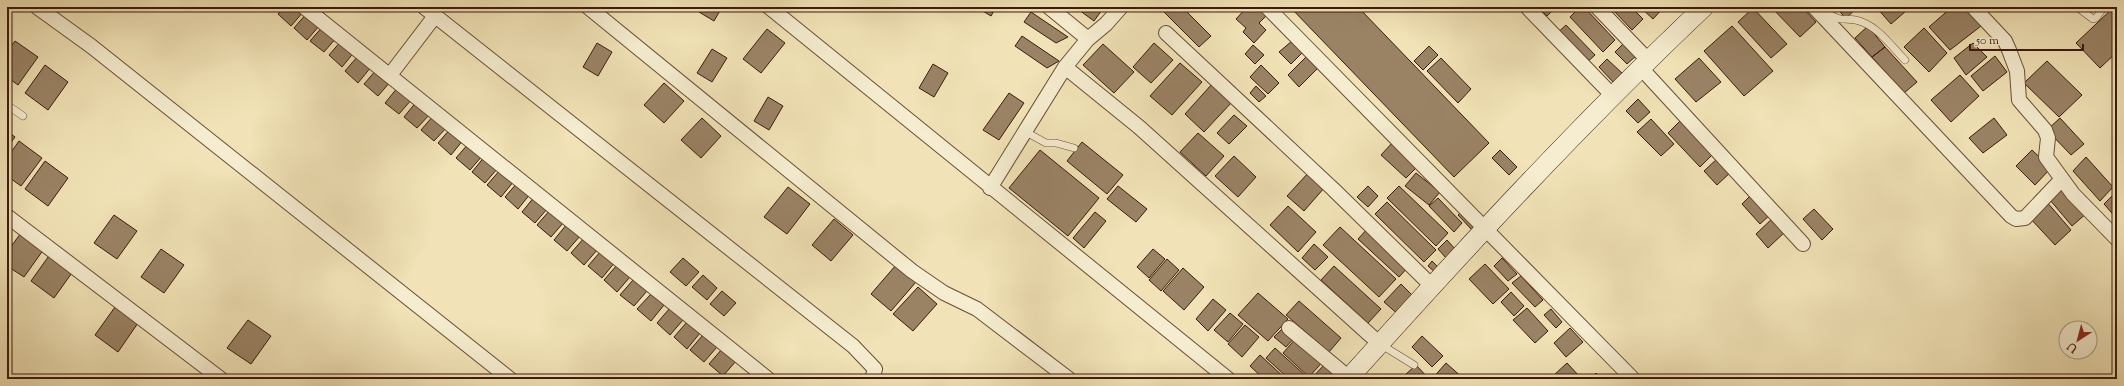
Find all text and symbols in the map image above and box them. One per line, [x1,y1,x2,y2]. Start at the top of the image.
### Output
scale bar [1970,26,2083,52]
text: 50 m [1975,32,1999,50]
north arrow [2058,320,2098,360]
text: U [2064,338,2082,357]

